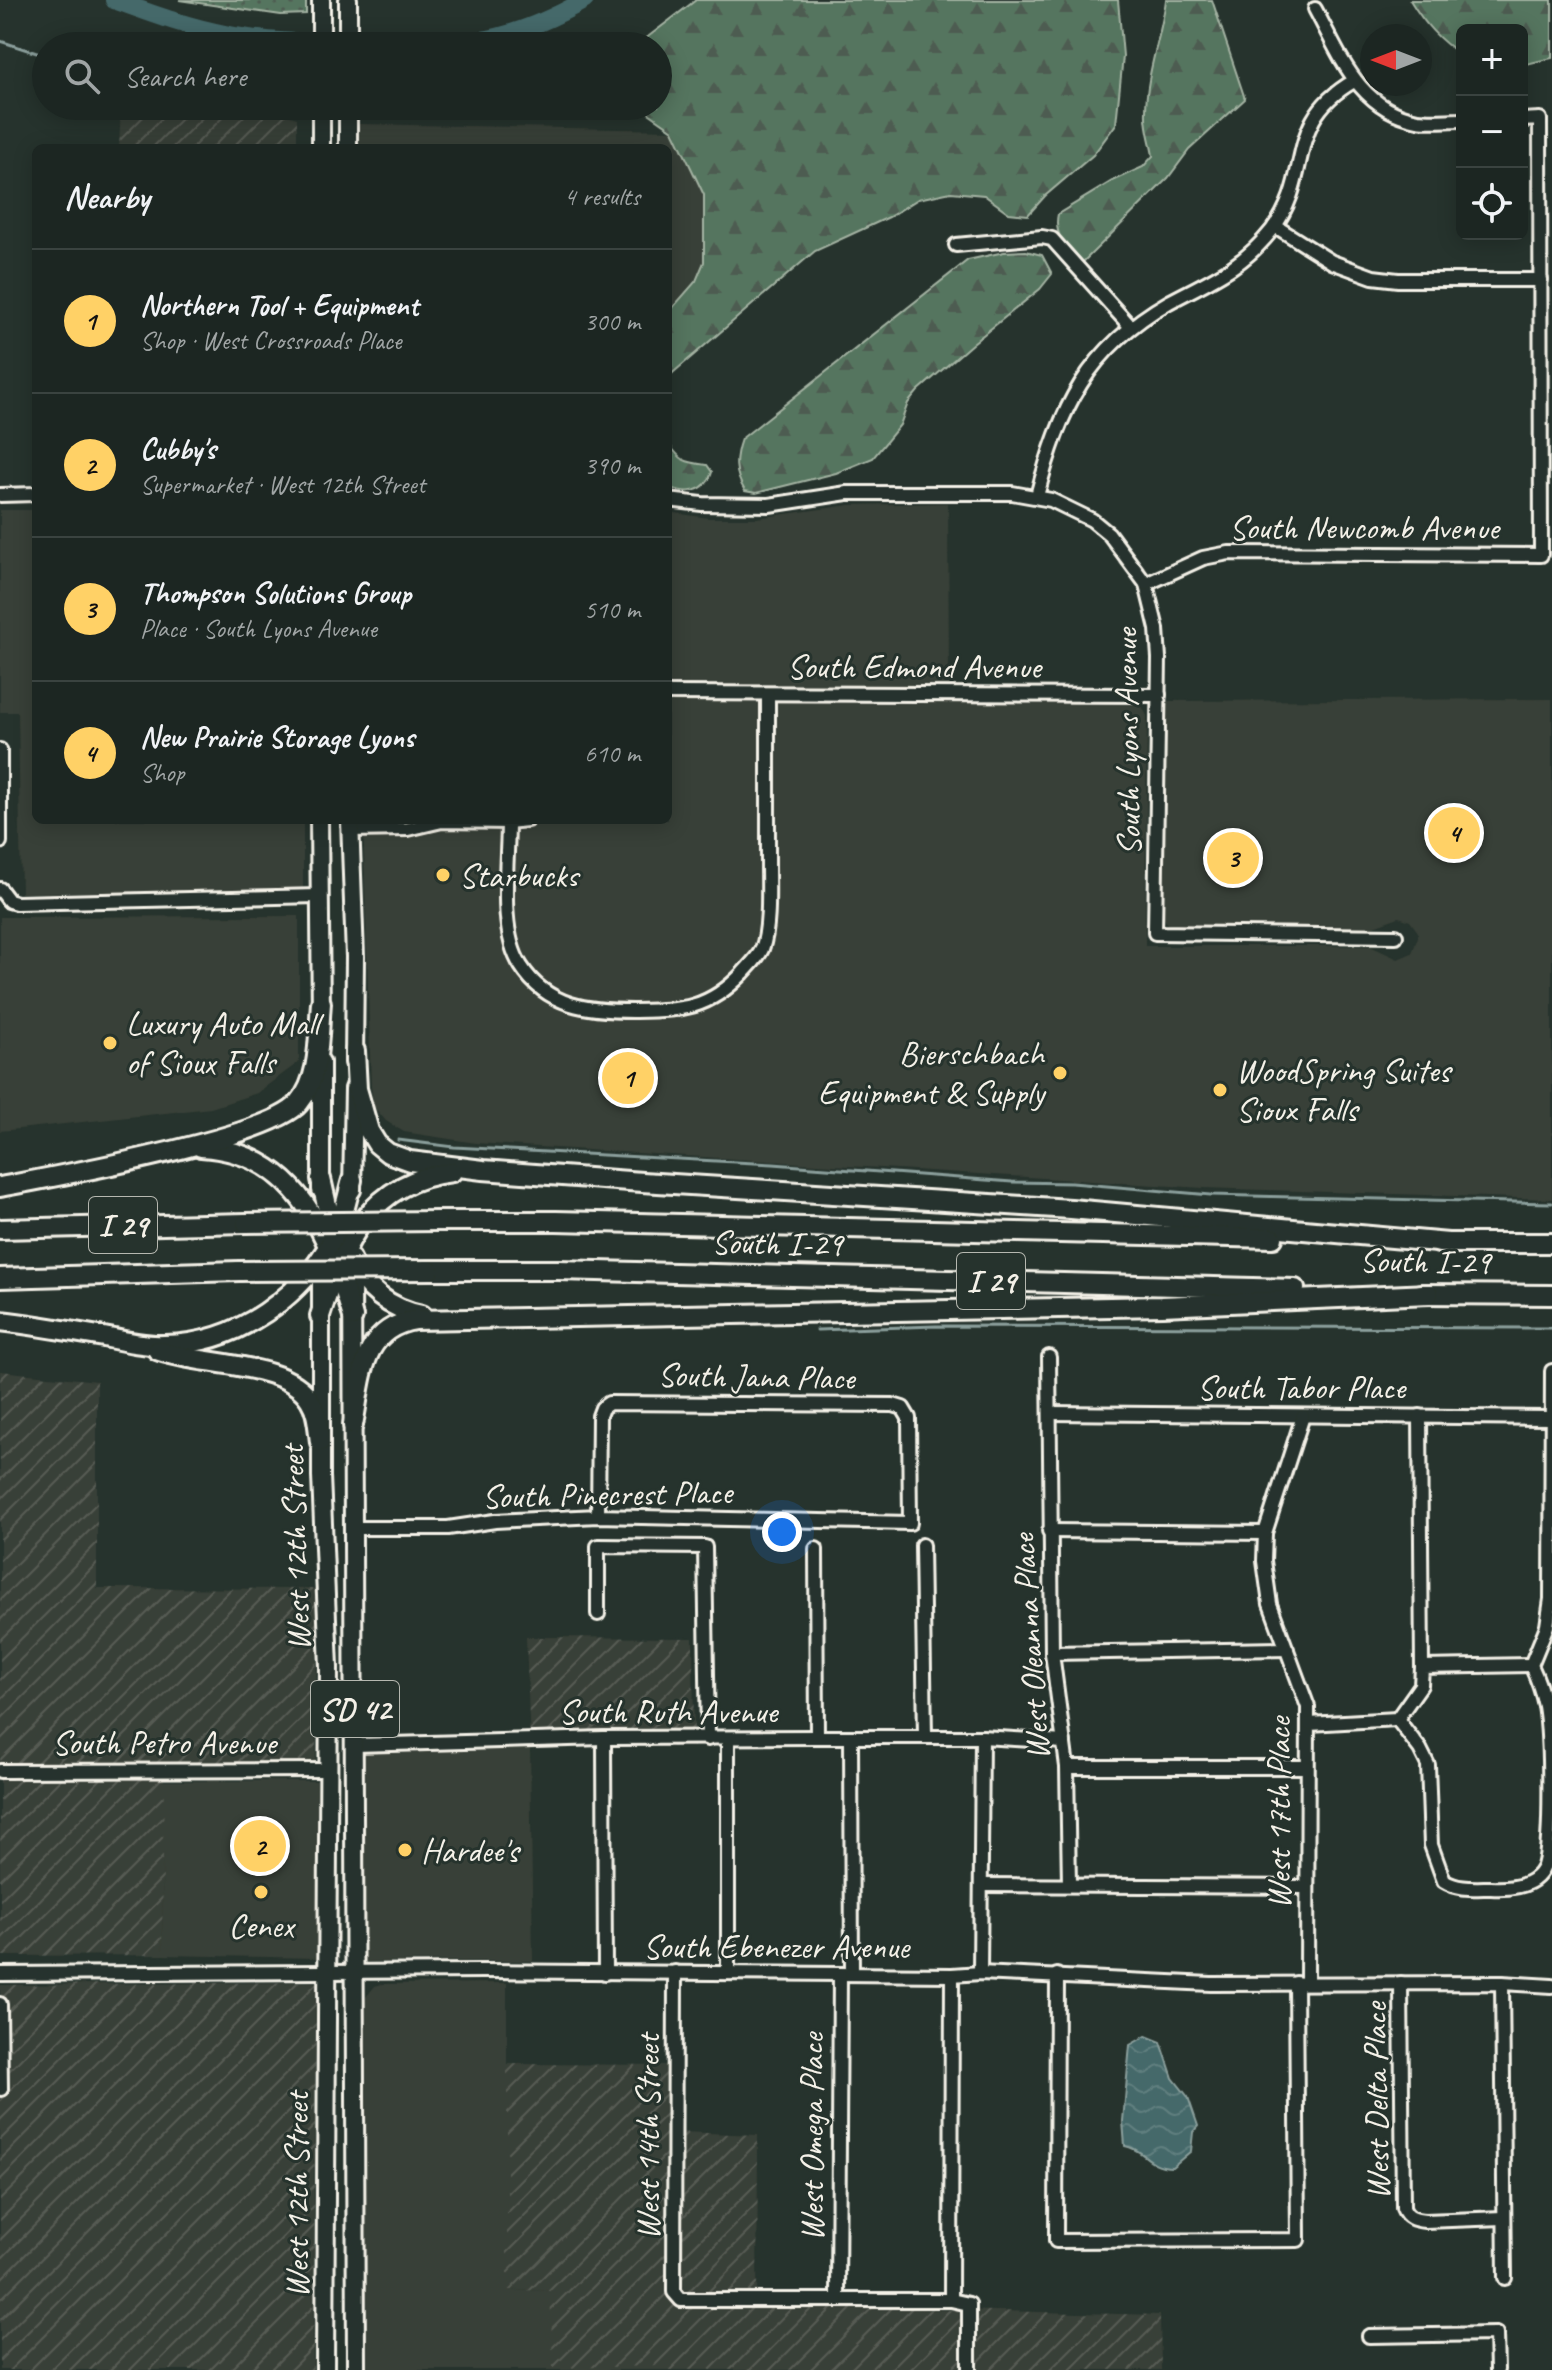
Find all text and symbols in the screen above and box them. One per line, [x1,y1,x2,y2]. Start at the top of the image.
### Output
north arrow [1360,24,1432,96]
map controls [1456,24,1528,240]
button: + [1456,24,1528,96]
search box [32,32,672,120]
icon: search [60,54,104,98]
text: Search here [124,57,246,95]
button: − [1456,96,1528,168]
button: locate [1456,168,1528,240]
text: Nearby [64,175,150,218]
text: 4 results [564,180,640,213]
text: Northern Tool + Equipment [140,286,418,324]
text: 1 [84,305,96,338]
text: 300 m [584,305,640,338]
text: Shop · West Crossroads Place [140,324,402,357]
text: Cubby's [140,430,216,468]
text: 2 [84,449,96,482]
text: 390 m [584,449,640,482]
text: Supermarket · West 12th Street [140,468,425,501]
street label: South Newcomb Avenue [1229,506,1502,549]
text: Thompson Solutions Group [140,574,411,612]
text: 3 [84,593,96,626]
text: 510 m [584,593,640,626]
text: Place · South Lyons Avenue [140,612,377,645]
street label: South Lyons Avenue [1103,626,1150,856]
street label: South Edmond Avenue [787,645,1044,688]
text: New Prairie Storage Lyons [140,718,414,756]
text: 4 [84,737,96,770]
text: 610 m [584,737,640,770]
text: Shop [140,756,184,789]
pin: 4 [1428,803,1480,863]
pin: 3 [1207,828,1259,888]
place label: Starbucks [459,854,581,897]
marker: Starbucks [434,866,452,884]
place label: Luxury Auto Mall of Sioux Falls [126,1002,325,1084]
place label: Bierschbach Equipment & Supply [818,1032,1046,1114]
marker: Luxury Auto Mall of Sioux Falls [101,1034,119,1052]
pin: 1 [602,1048,654,1108]
place label: WoodSpring Suites Sioux Falls [1236,1049,1454,1131]
marker: Bierschbach Equipment & Supply [1051,1064,1069,1082]
marker: WoodSpring Suites Sioux Falls [1211,1081,1229,1099]
road number: I 29 [89,1197,157,1253]
street label: South I-29 [711,1220,846,1266]
street label: South I-29 [1359,1238,1494,1284]
road number: I 29 [957,1253,1025,1309]
street label: South Jana Place [657,1353,857,1399]
street label: South Tabor Place [1197,1366,1407,1409]
street label: West 12th Street [270,1441,320,1652]
street label: South Pinecrest Place [482,1470,735,1518]
your location [762,1512,802,1552]
street label: West Oleanna Place [1001,1531,1059,1761]
road number: SD 42 [311,1681,399,1737]
street label: South Ruth Avenue [559,1690,779,1733]
street label: West 17th Place [1257,1715,1300,1909]
street label: South Petro Avenue [52,1721,279,1764]
pin: 2 [234,1816,286,1876]
place label: Hardee's [421,1829,522,1872]
marker: Hardee's [396,1841,414,1859]
marker: Cenex [252,1883,270,1901]
place label: Cenex [228,1904,296,1947]
street label: South Ebenezer Avenue [643,1925,911,1968]
street label: West Delta Place [1353,2000,1399,2200]
street label: West 14th Street [626,2030,669,2240]
street label: West Omega Place [790,2031,833,2241]
street label: West 12th Street [275,2088,318,2298]

